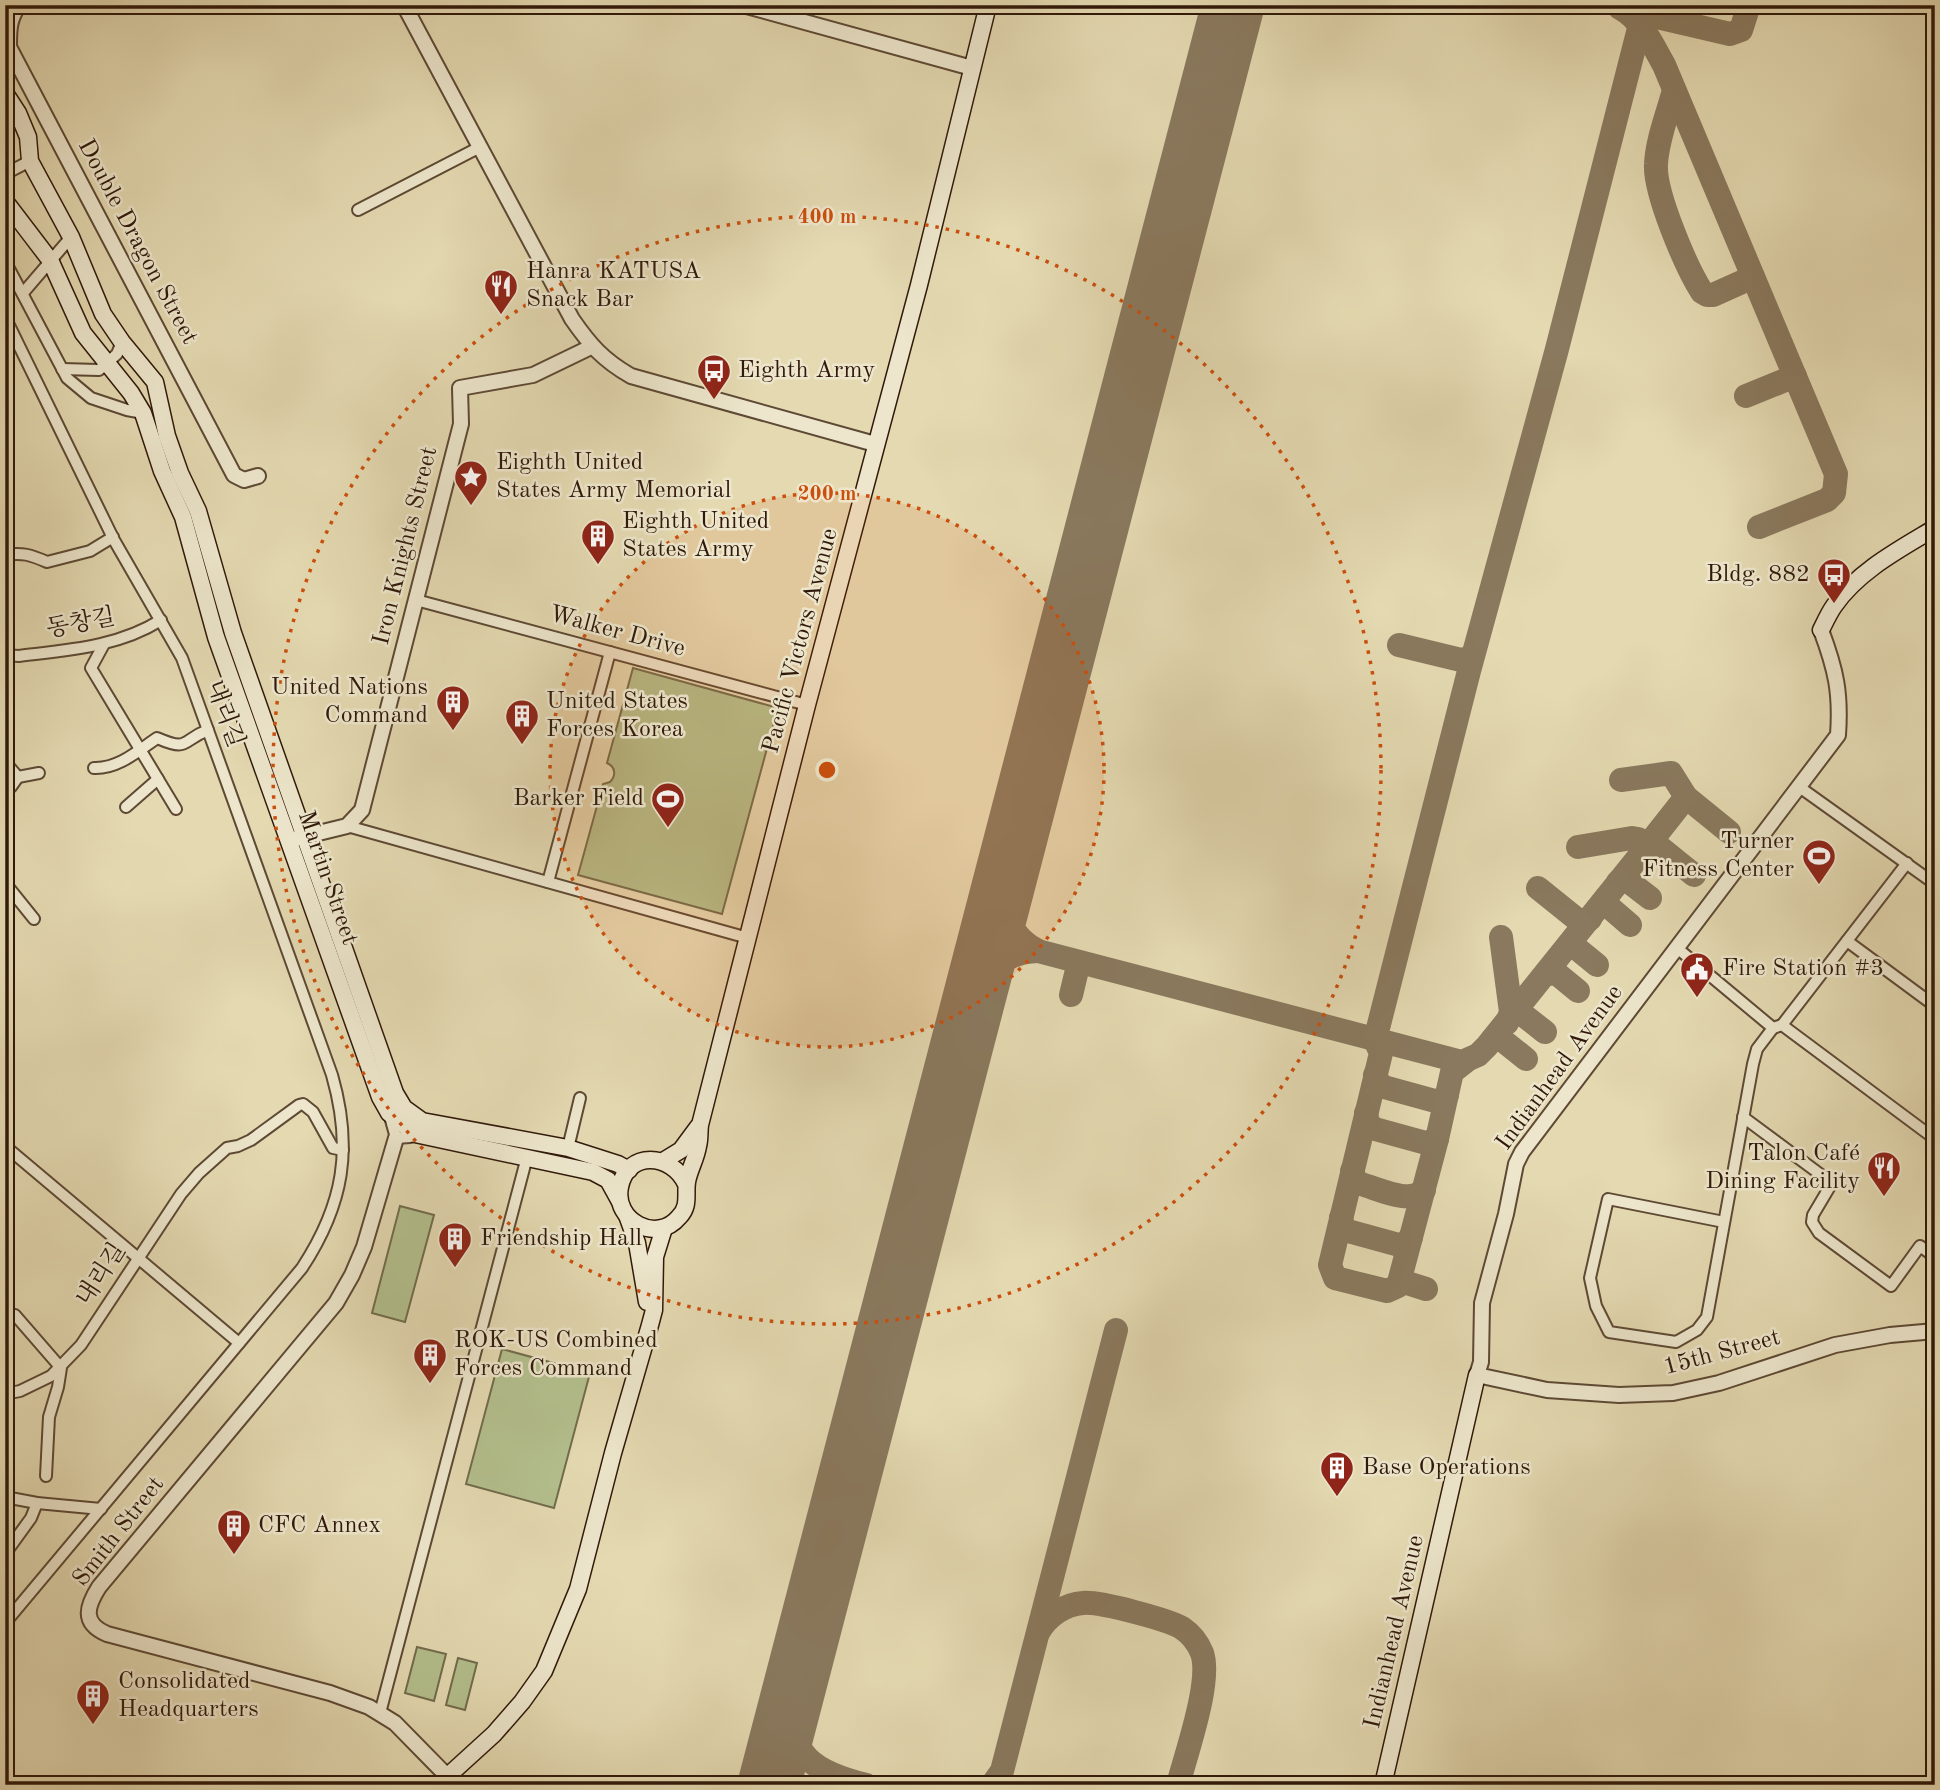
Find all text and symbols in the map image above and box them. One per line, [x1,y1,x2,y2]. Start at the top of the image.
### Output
street label: Double Dragon Street [73,135,201,349]
text: 400 m [797,207,857,228]
place label: Hanra KATUSA Snack Bar [526,260,701,312]
restaurant icon: Hanra KATUSA Snack Bar [482,267,520,316]
bus stop icon: Eighth Army [695,352,733,401]
place label: Eighth Army [738,359,875,383]
street label: Iron Knights Street [370,444,442,648]
place label: Eighth United States Army Memorial [496,451,731,503]
place icon: Eighth United States Army Memorial [452,458,490,507]
text: 200 m [797,484,857,505]
place label: Eighth United States Army [622,510,769,562]
building icon: Eighth United States Army [579,517,617,566]
street label: Pacific Victors Avenue [759,526,843,756]
bus stop icon: Bldg. 882 [1815,556,1853,605]
place label: Bldg. 882 [1706,563,1810,587]
street label: Walker Drive [546,602,688,662]
street label: 동창길 [44,604,117,642]
place label: United Nations Command [271,676,428,728]
street label: 내리길 [201,677,249,751]
building icon: United Nations Command [434,683,472,732]
place label: United States Forces Korea [546,690,688,742]
building icon: United States Forces Korea [503,697,541,746]
centre of rings [815,758,839,782]
sports icon: Barker Field [649,780,687,829]
place label: Barker Field [513,787,644,811]
street label: Martin Street [293,808,361,948]
place label: Turner Fitness Center [1642,830,1794,882]
sports icon: Turner Fitness Center [1800,837,1838,886]
public building icon: Fire Station #3 [1678,950,1716,999]
place label: Fire Station #3 [1722,957,1884,981]
street label: Indianhead Avenue [1492,981,1628,1155]
place label: Talon Café Dining Facility [1705,1142,1860,1194]
restaurant icon: Talon Café Dining Facility [1865,1149,1903,1198]
building icon: Friendship Hall [436,1220,474,1269]
place label: Friendship Hall [480,1227,642,1251]
street label: 내리길 [71,1238,131,1311]
street label: 15th Street [1661,1326,1783,1380]
place label: ROK-US Combined Forces Command [454,1329,658,1381]
building icon: ROK-US Combined Forces Command [411,1336,449,1385]
building icon: Base Operations [1318,1449,1356,1498]
place label: Base Operations [1362,1456,1531,1480]
street label: Smith Street [69,1473,169,1591]
building icon: CFC Annex [215,1507,253,1556]
place label: CFC Annex [258,1514,381,1538]
street label: Indianhead Avenue [1361,1533,1429,1731]
place label: Consolidated Headquarters [118,1670,259,1722]
building icon: Consolidated Headquarters [74,1677,112,1726]

